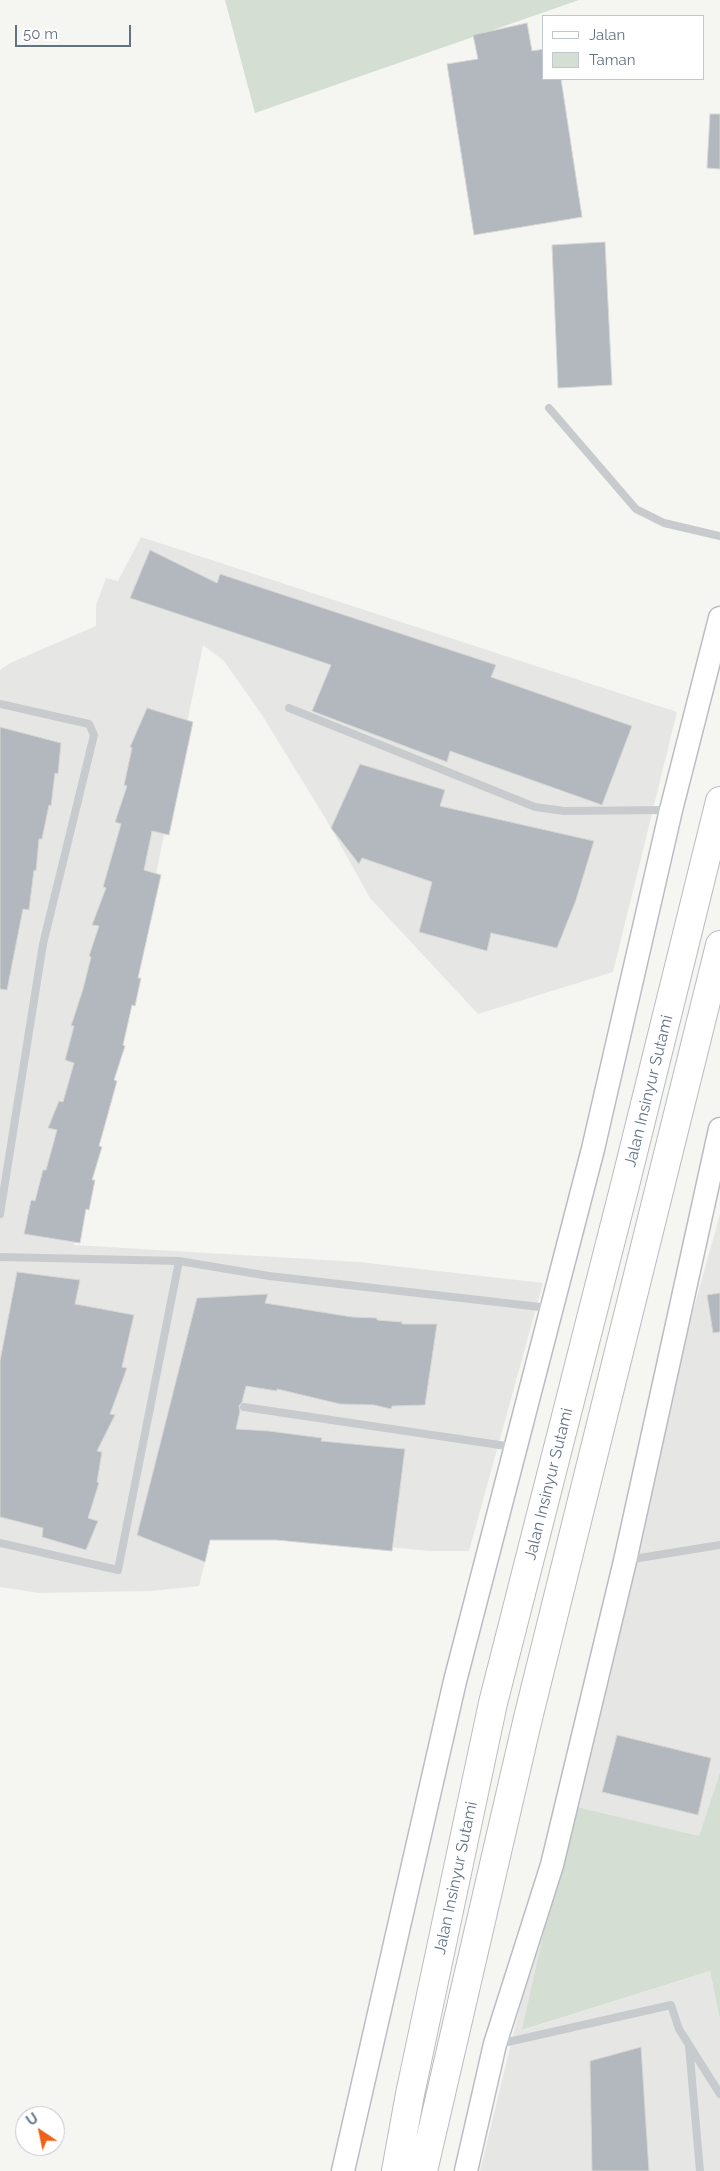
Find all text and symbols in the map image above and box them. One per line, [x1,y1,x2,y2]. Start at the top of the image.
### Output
scale bar [18,15,134,47]
legend [542,15,705,80]
text: 50 m [23,25,58,43]
text: Jalan [589,26,625,44]
text: Taman [589,51,635,69]
street label: Jalan Insinyur Sutami [621,1013,677,1169]
street label: Jalan Insinyur Sutami [521,1406,577,1562]
street label: Jalan Insinyur Sutami [430,1800,482,1956]
north arrow [15,2106,65,2156]
text: U [23,2110,41,2129]

